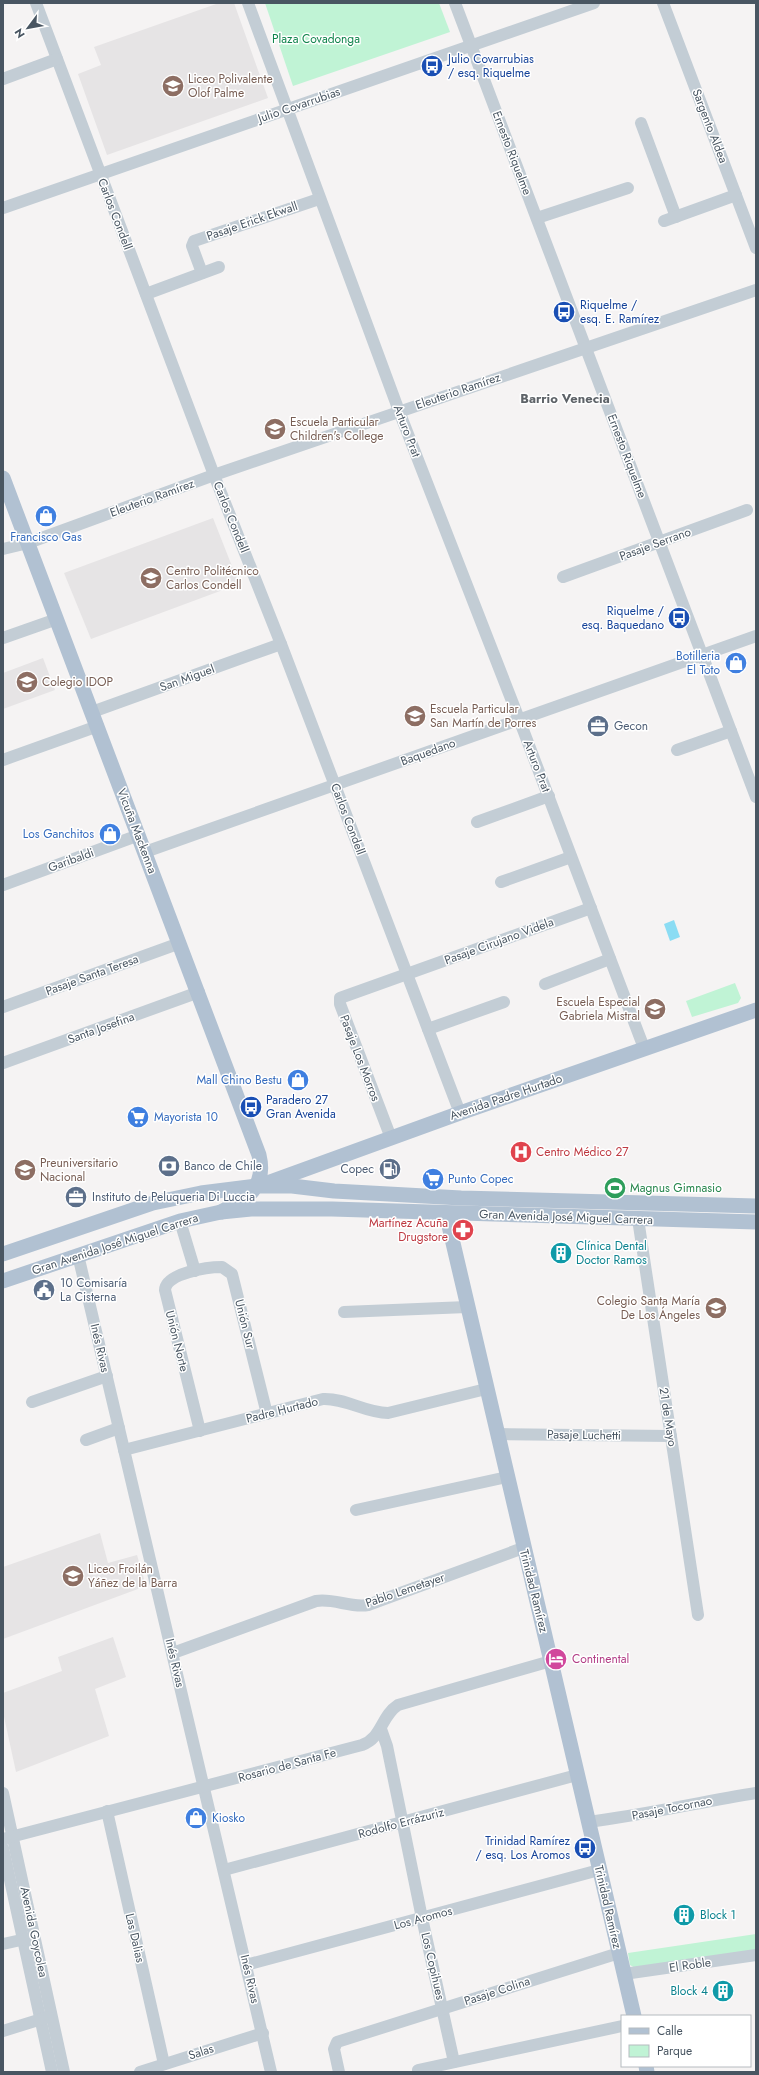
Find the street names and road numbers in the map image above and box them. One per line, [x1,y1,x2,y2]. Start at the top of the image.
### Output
street label: Julio Covarrubias [254,82,343,128]
street label: Sargento Aldea [688,86,732,166]
street label: Ernesto Riquelme [488,108,536,198]
street label: Carlos Condell [93,176,137,252]
street label: Pasaje Erick Ekwall [204,197,300,245]
street label: Eleuterio Ramírez [413,368,503,414]
street label: Arturo Prat [389,402,425,460]
street label: Ernesto Riquelme [603,411,651,501]
street label: Eleuterio Ramírez [107,474,197,522]
street label: Carlos Condell [209,479,253,555]
street label: Pasaje Serrano [617,523,694,565]
street label: San Miguel [157,660,217,696]
street label: Baquedano [398,734,458,770]
street label: Arturo Prat [519,737,555,795]
street label: Carlos Condell [326,781,370,857]
street label: Vicuña Mackenna [113,786,162,876]
street label: Garibaldi [46,843,96,877]
street label: Pasaje Cirujano Videla [442,913,556,969]
street label: Pasaje Santa Teresa [43,950,141,1000]
street label: Santa Josefina [65,1008,137,1048]
street label: Pasaje Los Morros [335,1012,385,1104]
street label: Avenida Padre Hurtado [447,1069,565,1125]
street label: Gran Avenida José Miguel Carrera [479,1205,653,1229]
street label: Gran Avenida José Miguel Carrera [29,1208,201,1279]
street label: Unión Sur [230,1297,260,1351]
street label: Unión Norte [161,1309,193,1373]
street label: Inés Rivas [86,1322,114,1374]
street label: 21 de Mayo [654,1386,682,1448]
street label: Padre Hurtado [244,1392,320,1428]
street label: Pasaje Luchetti [547,1425,621,1445]
street label: Trinidad Ramírez [515,1548,553,1635]
street label: Pablo Lemetayer [363,1568,448,1612]
street label: Inés Rivas [161,1637,189,1689]
street label: Rosario de Santa Fe [236,1743,338,1787]
street label: Pasaje Tocornao [630,1791,714,1825]
street label: Rodolfo Errázuriz [356,1803,446,1843]
street label: Trinidad Ramírez [590,1864,626,1951]
street label: Avenida Goycolea [16,1885,52,1979]
street label: Los Aromos [392,1902,454,1934]
street label: Las Dalias [121,1912,149,1965]
street label: Los Copihues [416,1930,450,2002]
street label: Inés Rivas [236,1953,264,2005]
street label: El Roble [668,1953,712,1977]
street label: Pasaje Colina [462,1972,532,2010]
street label: Salas [186,2039,216,2065]

